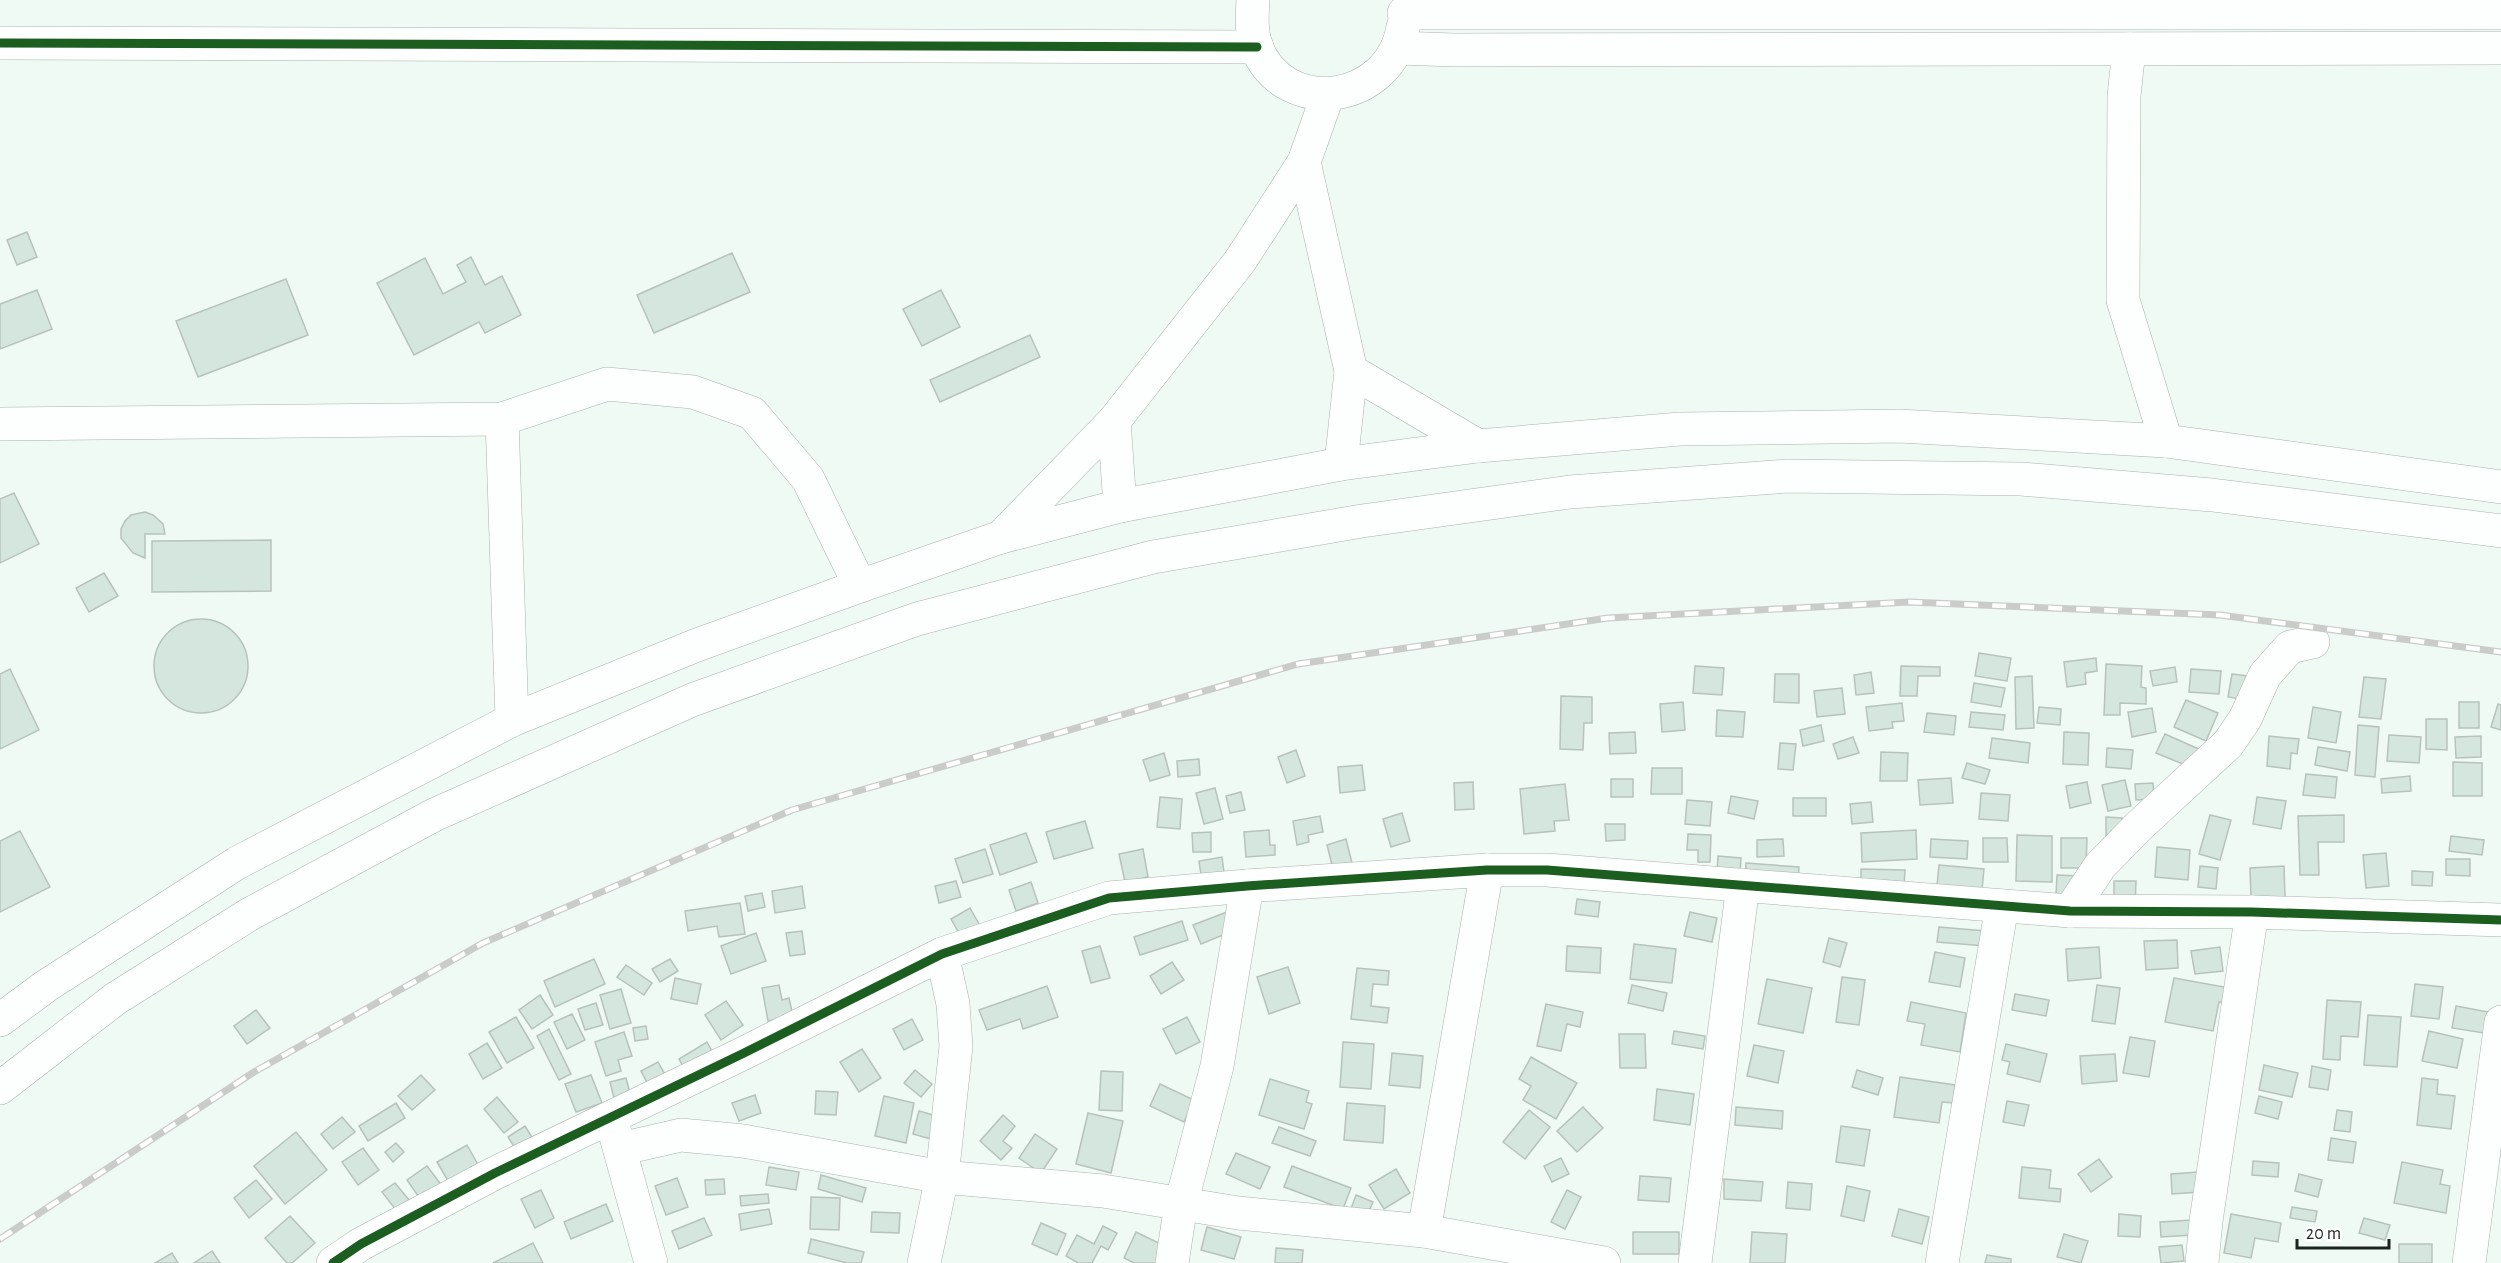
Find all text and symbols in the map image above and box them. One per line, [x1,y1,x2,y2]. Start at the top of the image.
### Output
scale bar [2297,1212,2388,1250]
text: 20 m [2306,1225,2341,1243]

